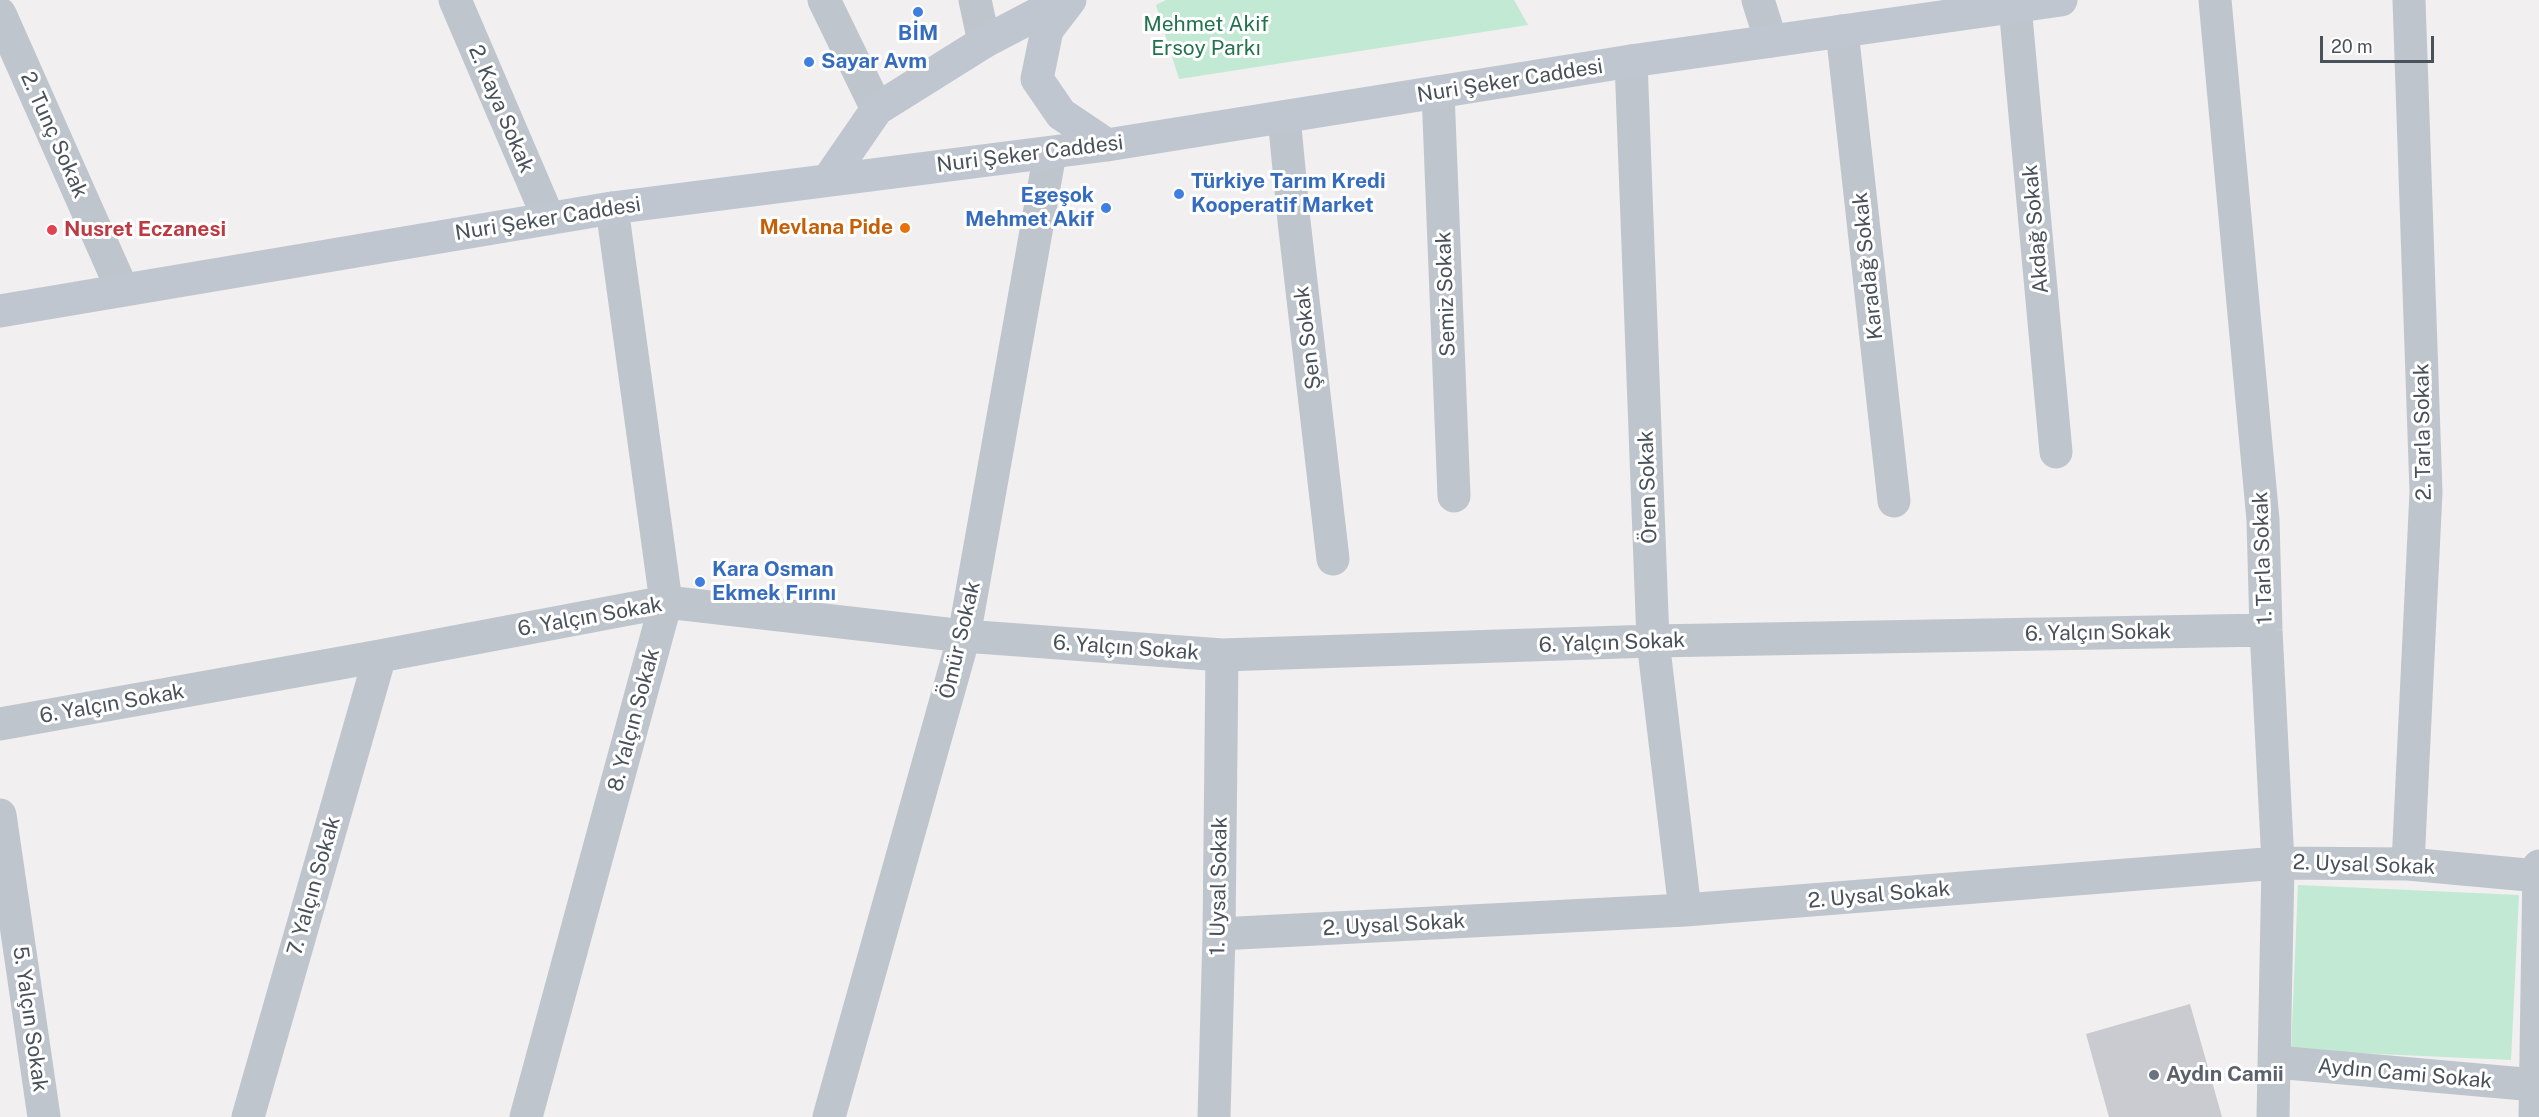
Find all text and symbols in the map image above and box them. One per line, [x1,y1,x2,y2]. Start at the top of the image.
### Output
marker: BİM [911,5,925,19]
park label: Mehmet Akif Ersoy Parkı [1143,12,1269,62]
place label: BİM [898,21,938,47]
scale bar [2323,24,2437,62]
text: 20 m [2331,36,2373,57]
street label: 2. Kaya Sokak [463,41,539,177]
place label: Sayar Avm [821,49,927,75]
street label: Nuri Şeker Caddesi [1415,54,1605,108]
marker: Sayar Avm [802,55,816,69]
street label: 2. Tunç Sokak [15,68,93,202]
street label: Nuri Şeker Caddesi [935,130,1125,178]
street label: Akdağ Sokak [2018,163,2054,295]
place label: Türkiye Tarım Kredi Kooperatif Market [1191,169,1386,219]
place label: Egeşok Mehmet Akif [965,183,1094,233]
marker: Türkiye Tarım Kredi Kooperatif Market [1172,187,1186,201]
street label: Karadağ Sokak [1848,191,1888,341]
street label: Nuri Şeker Caddesi [453,192,643,246]
marker: Egeşok Mehmet Akif [1099,201,1113,215]
place label: Mevlana Pide [759,215,893,241]
place label: Nusret Eczanesi [64,217,226,243]
marker: Mevlana Pide [898,221,912,235]
marker: Nusret Eczanesi [45,223,59,237]
street label: Semiz Sokak [1431,231,1461,357]
street label: Şen Sokak [1289,285,1327,391]
street label: 2. Tarla Sokak [2409,363,2437,501]
street label: Ören Sokak [1633,430,1663,544]
street label: 1. Tarla Sokak [2248,491,2278,625]
place label: Kara Osman Ekmek Fırını [712,557,836,607]
marker: Kara Osman Ekmek Fırını [693,575,707,589]
street label: Ömür Sokak [934,579,986,701]
street label: 6. Yalçın Sokak [516,592,664,642]
street label: 6. Yalçın Sokak [2025,619,2171,647]
street label: 6. Yalçın Sokak [1538,628,1686,658]
street label: 6. Yalçın Sokak [1052,630,1200,666]
street label: 8. Yalçın Sokak [603,646,665,794]
street label: 6. Yalçın Sokak [38,679,186,729]
street label: 7. Yalçın Sokak [282,814,346,958]
street label: 1. Uysal Sokak [1205,816,1233,956]
street label: 2. Uysal Sokak [2292,850,2436,880]
street label: 2. Uysal Sokak [1807,876,1951,914]
street label: 2. Uysal Sokak [1322,909,1466,941]
street label: 5. Yalçın Sokak [7,945,53,1093]
street label: Aydın Cami Sokak [2317,1054,2493,1094]
place label: Aydın Camii [2166,1062,2284,1088]
marker: Aydın Camii [2147,1068,2161,1082]

